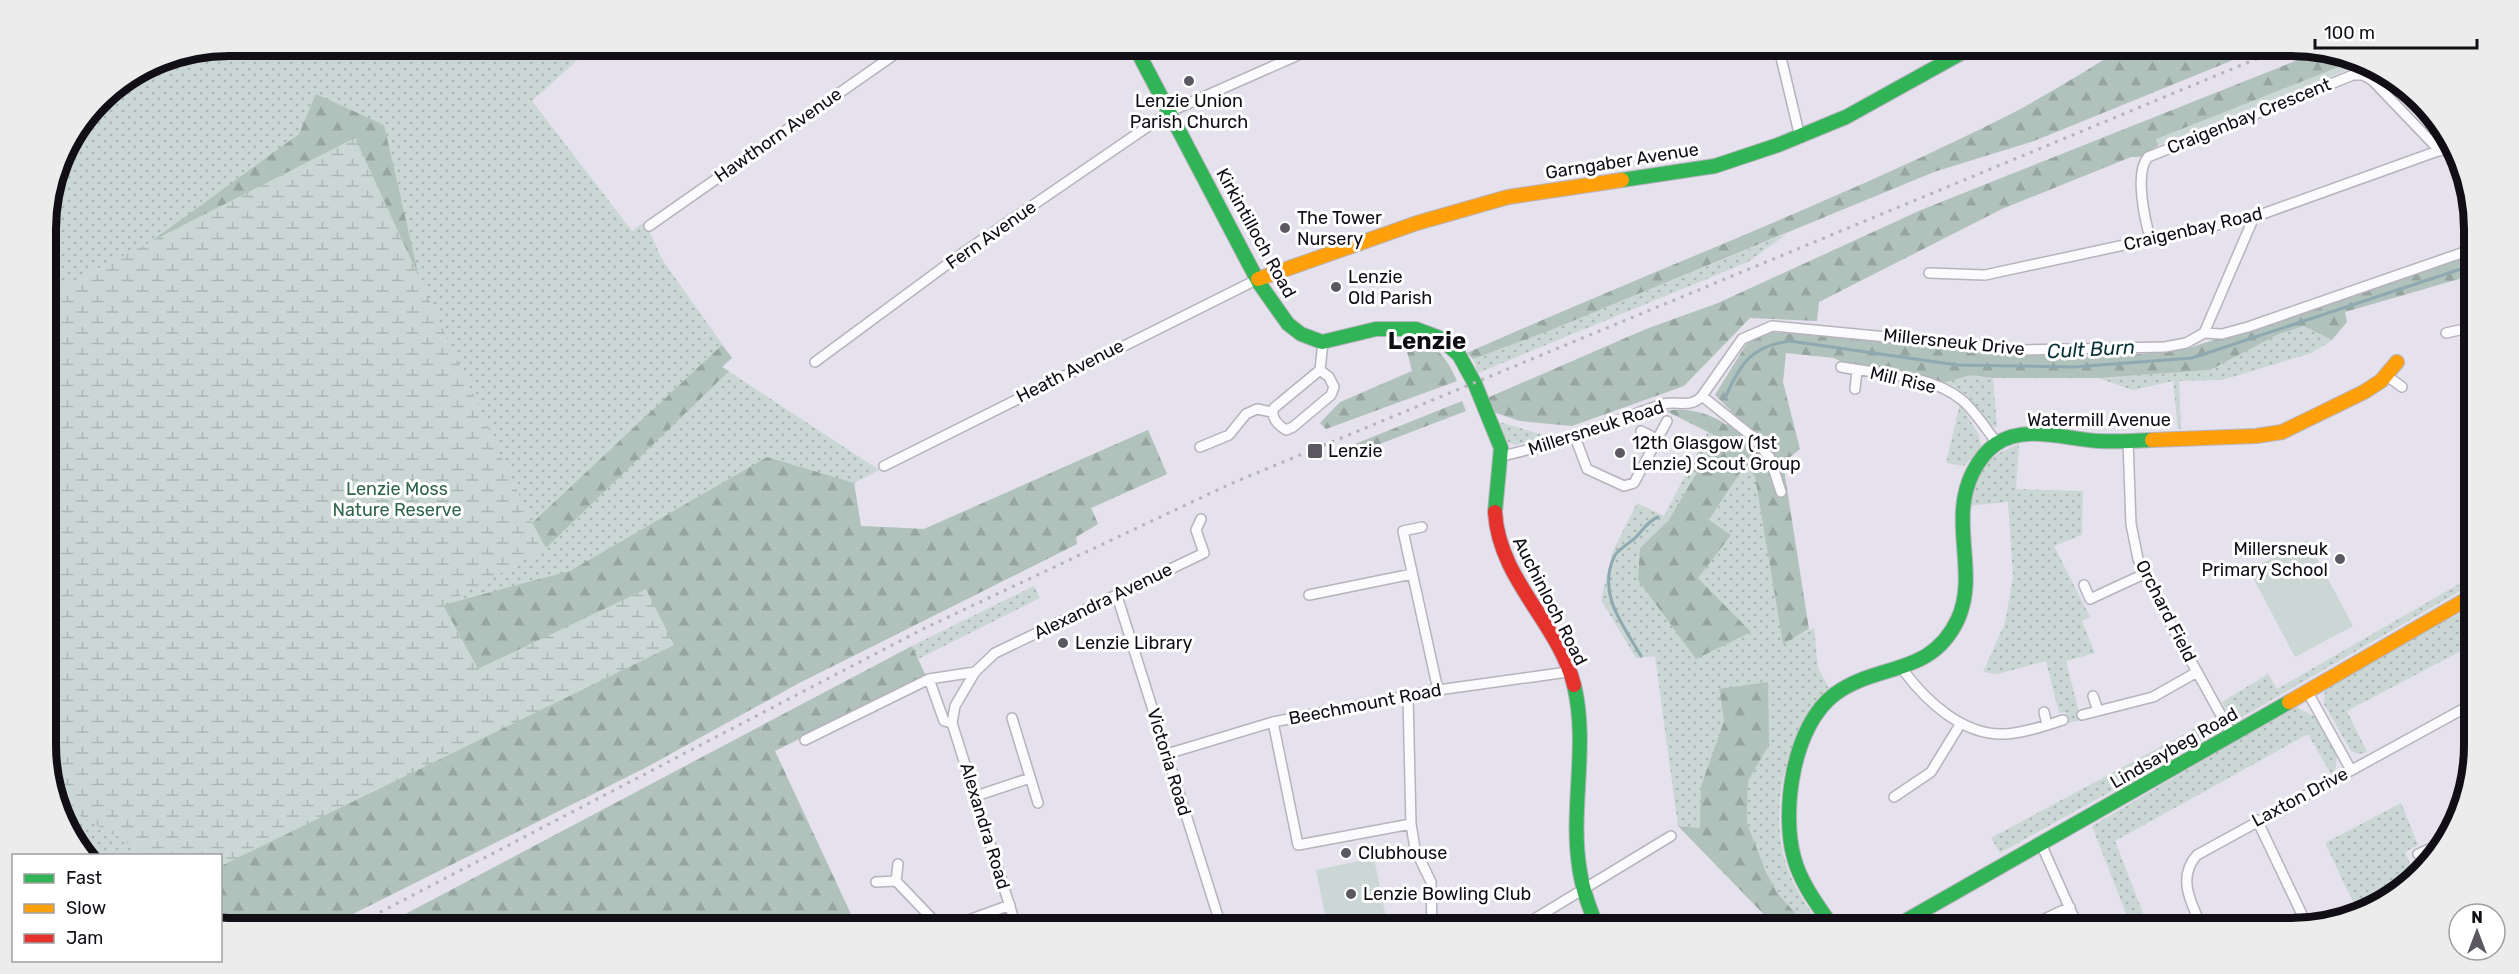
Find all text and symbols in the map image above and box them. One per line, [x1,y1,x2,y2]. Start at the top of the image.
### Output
scale bar [2315,12,2477,50]
text: 100 m [2324,22,2375,44]
street label: Craigenbay Crescent [2164,73,2334,159]
marker: Lenzie Union Parish Church [1182,74,1196,88]
street label: Hawthorn Avenue [710,83,846,187]
place label: Lenzie Union Parish Church [1130,90,1248,133]
street label: Garngaber Avenue [1544,138,1700,184]
street label: Kirkintilloch Road [1211,164,1301,302]
street label: Fern Avenue [942,196,1040,274]
street label: Craigenbay Road [2121,202,2265,256]
place label: The Tower Nursery [1297,207,1382,250]
marker: The Tower Nursery [1278,221,1292,235]
place label: Lenzie Old Parish [1348,266,1432,309]
marker: Lenzie Old Parish [1329,280,1343,294]
street label: Millersneuk Drive [1882,324,2026,360]
district label: Lenzie [1388,327,1466,355]
street label: Heath Avenue [1013,334,1127,408]
water label: Cult Burn [2046,335,2136,363]
street label: Mill Rise [1868,362,1938,398]
street label: Millersneuk Road [1525,396,1667,460]
street label: Watermill Avenue [2027,409,2171,431]
place label: 12th Glasgow (1st Lenzie) Scout Group [1632,432,1801,475]
place label: Lenzie [1328,440,1383,462]
marker: Lenzie [1306,442,1324,460]
marker: 12th Glasgow (1st Lenzie) Scout Group [1613,446,1627,460]
park label: Lenzie Moss Nature Reserve [333,478,461,521]
street label: Auchinloch Road [1508,533,1592,669]
place label: Millersneuk Primary School [2201,538,2329,581]
marker: Millersneuk Primary School [2333,552,2347,566]
street label: Orchard Field [2131,556,2201,666]
street label: Alexandra Avenue [1030,558,1176,644]
place label: Lenzie Library [1075,632,1193,654]
marker: Lenzie Library [1056,636,1070,650]
street label: Beechmount Road [1287,678,1443,730]
street label: Lindsaybeg Road [2106,703,2242,793]
street label: Victoria Road [1142,705,1196,819]
street label: Alexandra Road [955,760,1015,892]
street label: Laxton Drive [2248,762,2352,832]
place label: Clubhouse [1358,842,1447,864]
marker: Clubhouse [1339,846,1353,860]
legend [12,854,222,962]
text: Fast [66,867,102,889]
place label: Lenzie Bowling Club [1363,883,1531,905]
marker: Lenzie Bowling Club [1344,887,1358,901]
text: Slow [66,897,106,919]
north arrow [2447,902,2507,962]
text: N [2471,908,2483,927]
text: Jam [66,927,103,949]

